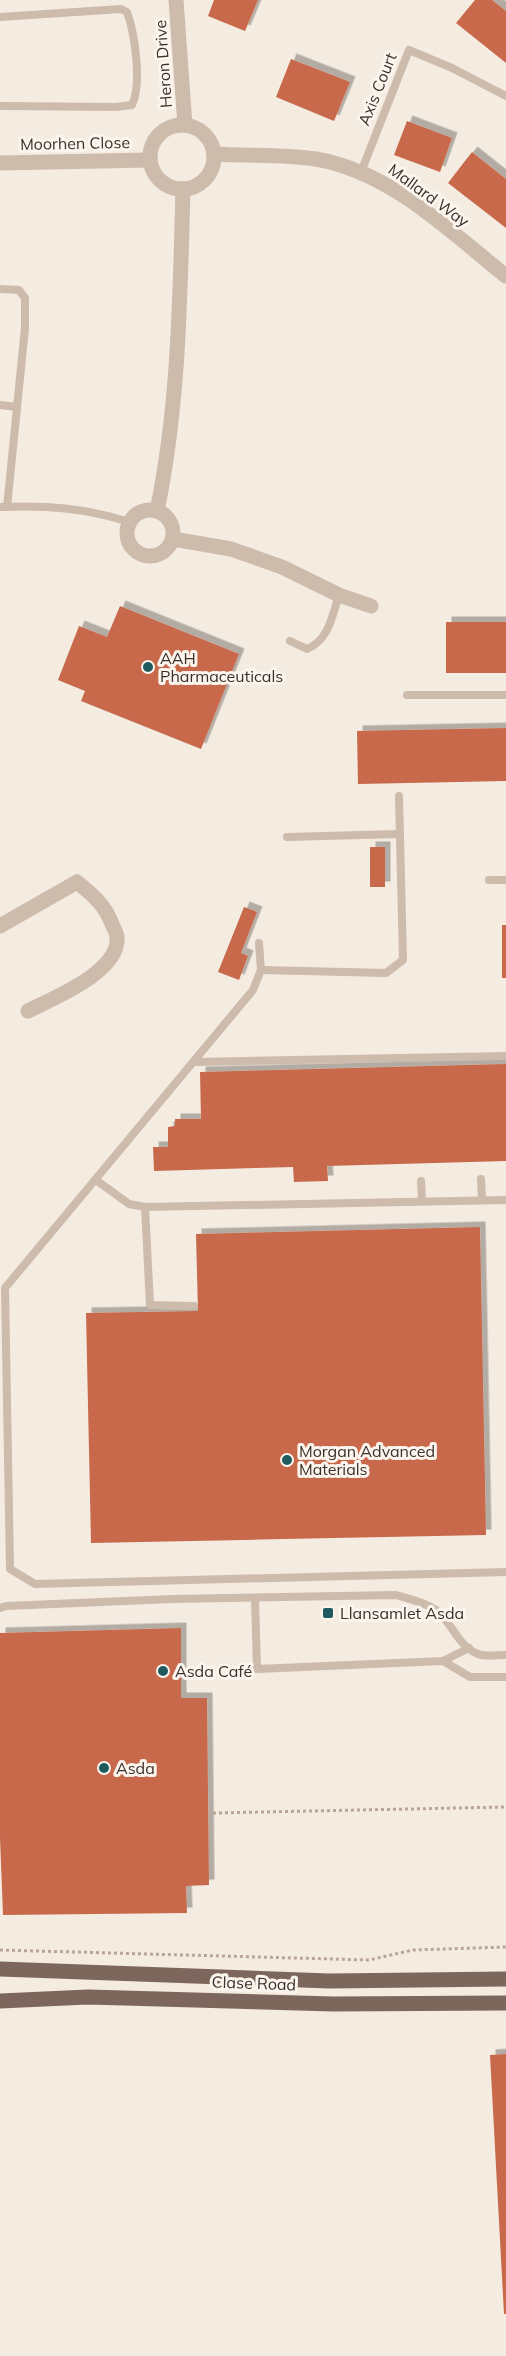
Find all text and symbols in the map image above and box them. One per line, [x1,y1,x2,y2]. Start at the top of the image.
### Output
street label: Heron Drive [150,19,176,109]
street label: Axis Court [353,49,401,128]
street label: Moorhen Close [20,132,130,154]
street label: Mallard Way [385,159,474,231]
place label: AAH Pharmaceuticals [160,648,283,686]
marker: AAH Pharmaceuticals [141,660,155,674]
place label: Morgan Advanced Materials [299,1441,435,1479]
marker: Morgan Advanced Materials [280,1453,294,1467]
place label: Llansamlet Asda [340,1603,464,1623]
marker: Llansamlet Asda [321,1606,335,1620]
place label: Asda Café [175,1661,252,1681]
marker: Asda Café [156,1664,170,1678]
place label: Asda [116,1758,155,1778]
marker: Asda [97,1761,111,1775]
street label: Clase Road [211,1972,297,1994]

